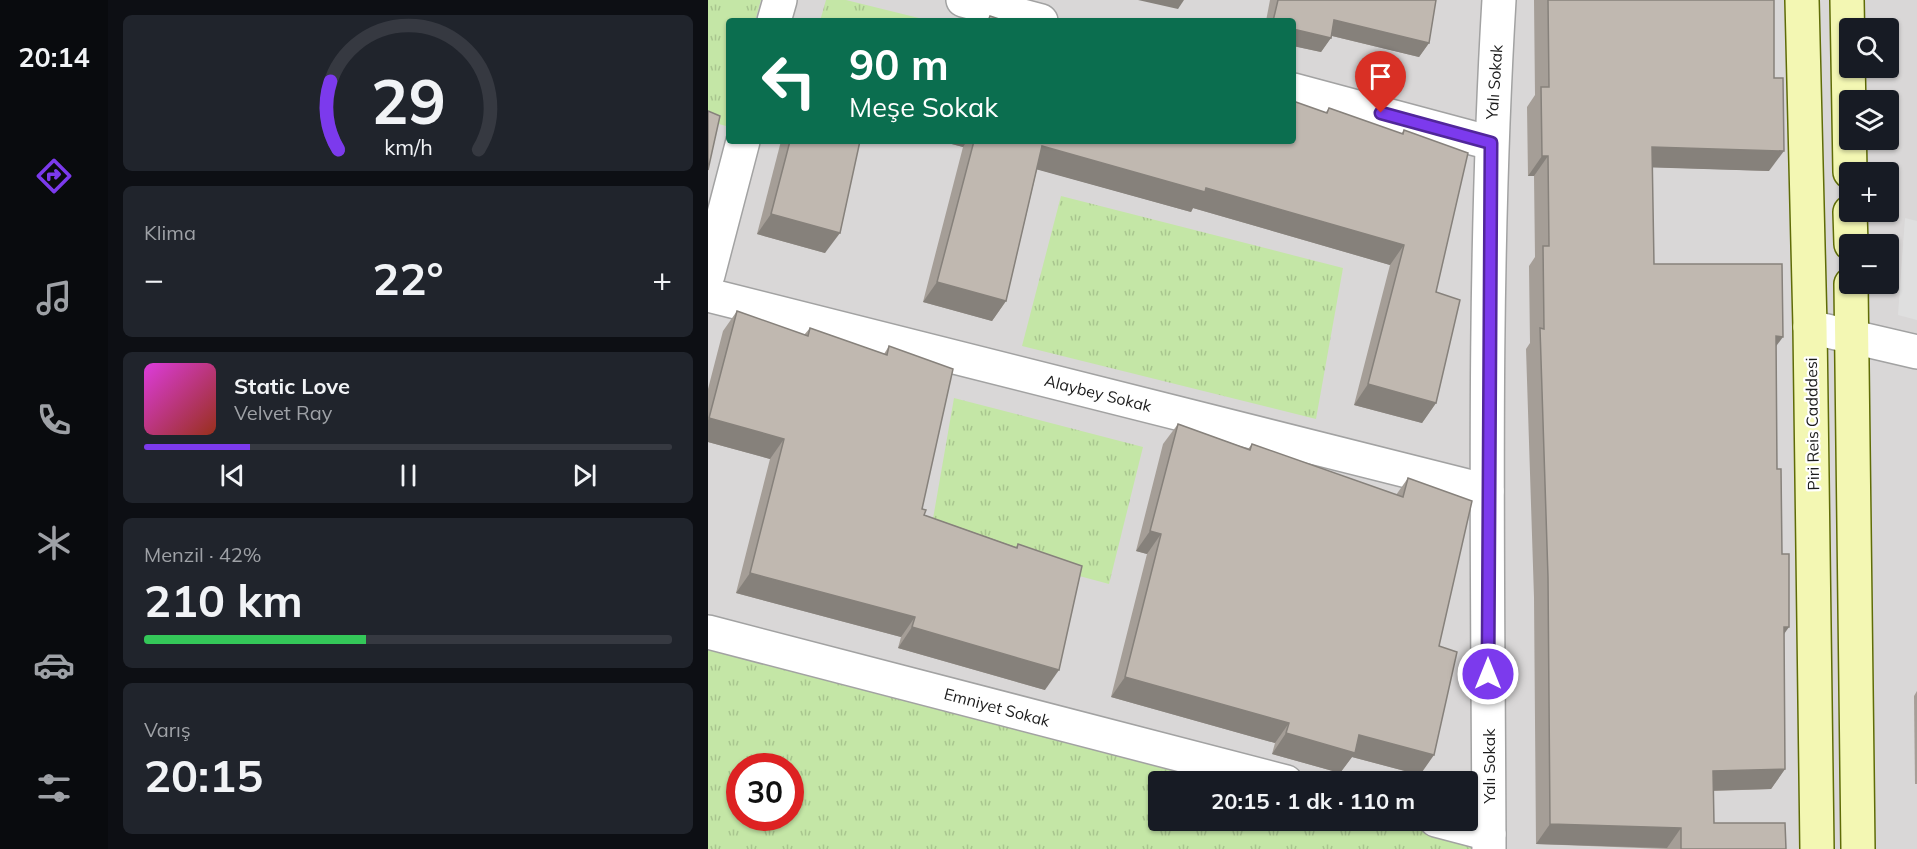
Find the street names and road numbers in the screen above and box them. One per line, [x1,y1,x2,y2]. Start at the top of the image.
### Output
street label: Yalı Sokak [1481,43,1507,121]
street label: Piri Reis Cadddesi [1801,357,1823,491]
street label: Alaybey Sokak [1042,370,1154,416]
street label: Emniyet Sokak [942,683,1053,731]
street label: Yalı Sokak [1479,728,1499,805]

